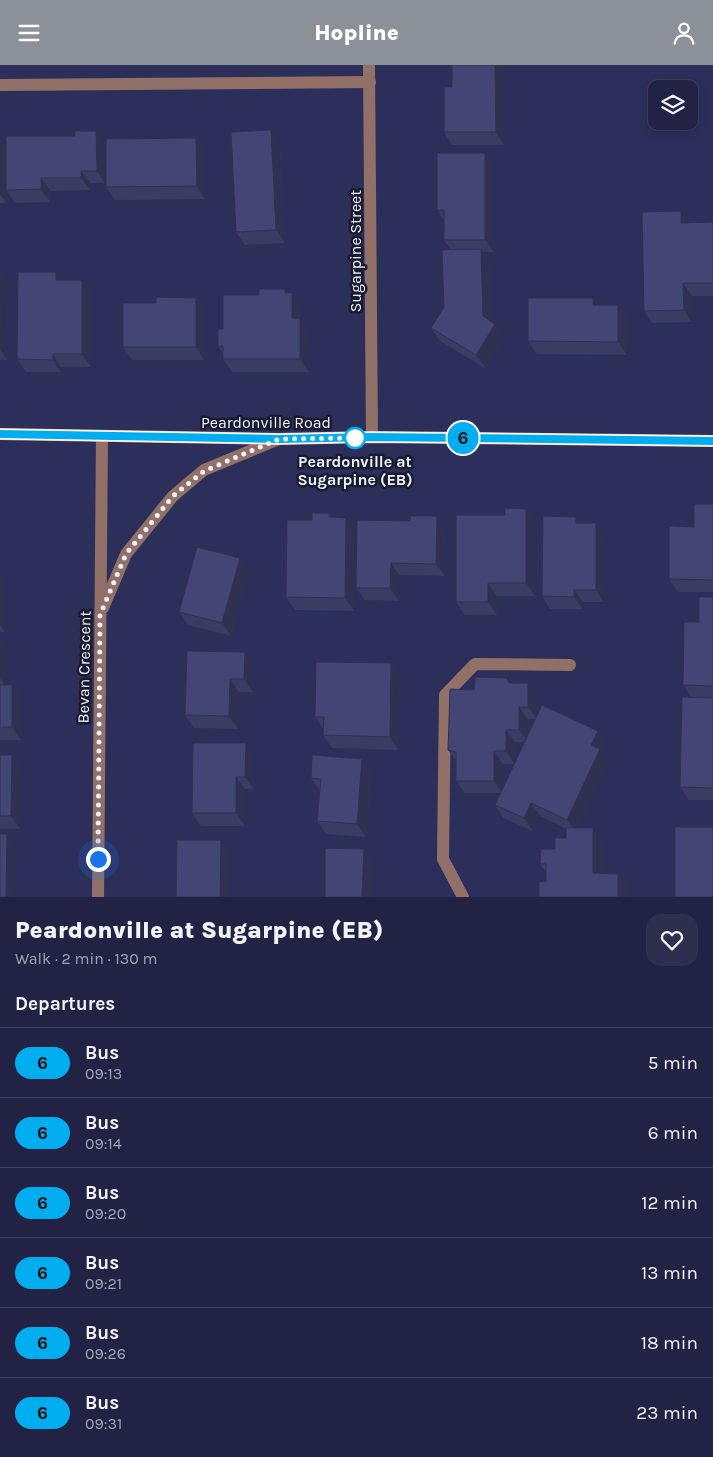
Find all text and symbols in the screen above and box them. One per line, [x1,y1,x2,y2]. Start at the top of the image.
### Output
icon: menu [15,19,43,47]
icon: person [670,19,698,47]
text: Hopline [314,20,399,46]
map controls [648,80,698,130]
button: layers [648,80,698,130]
street label: Sugarpine Street [346,190,365,312]
street label: Peardonville Road [201,413,331,432]
line badge: 6 [447,422,479,454]
marker: Peardonville at Sugarpine (EB) [344,427,366,449]
text: 6 [458,427,468,449]
place label: Peardonville at Sugarpine (EB) [297,452,413,489]
street label: Bevan Crescent [74,610,94,724]
your location [86,847,111,872]
button: heart [646,914,698,966]
text: Peardonville at Sugarpine (EB) [15,916,383,944]
text: Walk · 2 min · 130 m [15,949,157,968]
text: Departures [15,993,115,1015]
text: Bus [85,1042,119,1064]
text: 6 [37,1052,48,1074]
text: 5 min [648,1052,698,1074]
text: 09:13 [85,1064,122,1083]
text: Bus [85,1112,119,1134]
text: 6 [37,1122,48,1144]
text: 6 min [648,1122,698,1144]
text: 09:14 [85,1134,122,1153]
text: Bus [85,1182,119,1204]
text: 6 [37,1192,48,1214]
text: 12 min [641,1192,698,1214]
text: 09:20 [85,1204,126,1223]
text: Bus [85,1252,119,1274]
text: 6 [37,1262,48,1284]
text: 13 min [641,1262,698,1284]
text: 09:21 [85,1274,122,1293]
text: Bus [85,1322,119,1344]
text: 6 [37,1332,48,1354]
text: 18 min [641,1332,698,1354]
text: 09:26 [85,1344,126,1363]
text: Bus [85,1392,119,1414]
text: 6 [37,1402,48,1424]
text: 23 min [636,1402,698,1424]
text: 09:31 [85,1414,122,1433]

